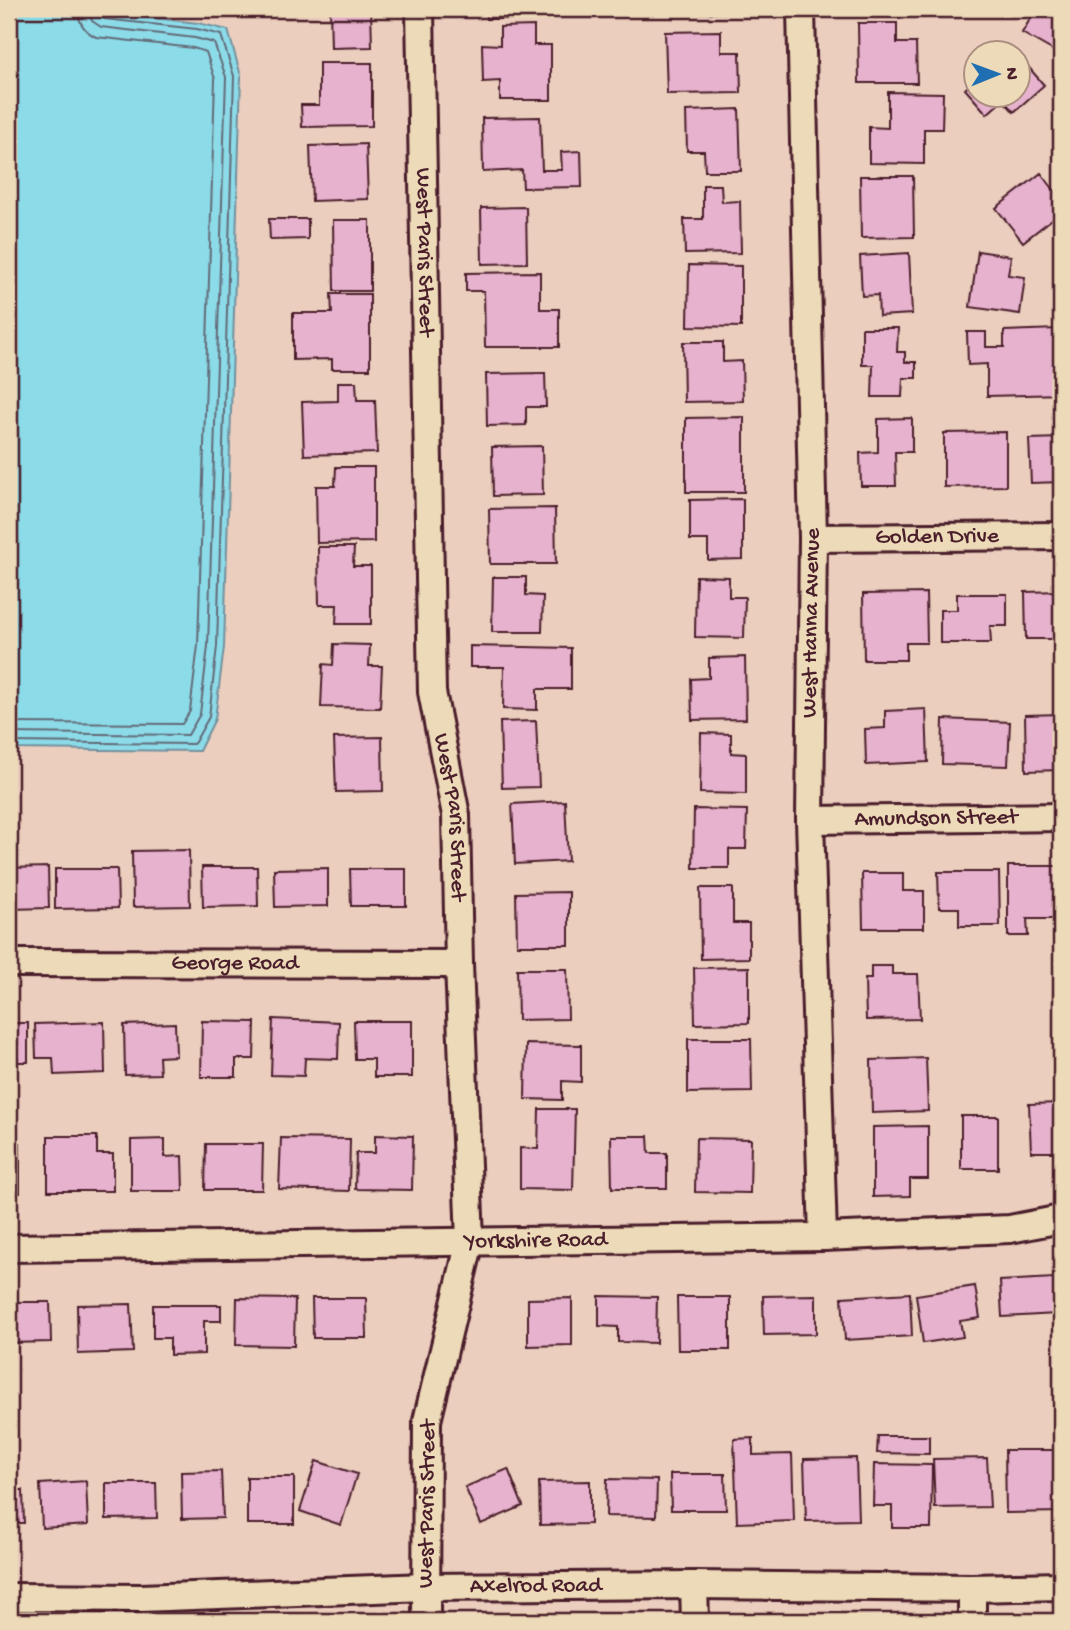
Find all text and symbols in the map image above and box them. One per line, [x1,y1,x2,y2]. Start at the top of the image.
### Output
north arrow [962,38,1032,108]
text: N [999,67,1022,80]
street label: West Paris Street [409,167,439,338]
street label: Golden Drive [875,523,1000,551]
street label: West Hanna Avenue [797,527,827,718]
street label: West Paris Street [427,731,471,903]
street label: Amundson Street [854,804,1019,833]
street label: George Road [171,950,300,977]
street label: Yorkshire Road [462,1226,609,1255]
street label: West Paris Street [413,1418,443,1589]
street label: Axelrod Road [470,1572,603,1600]

